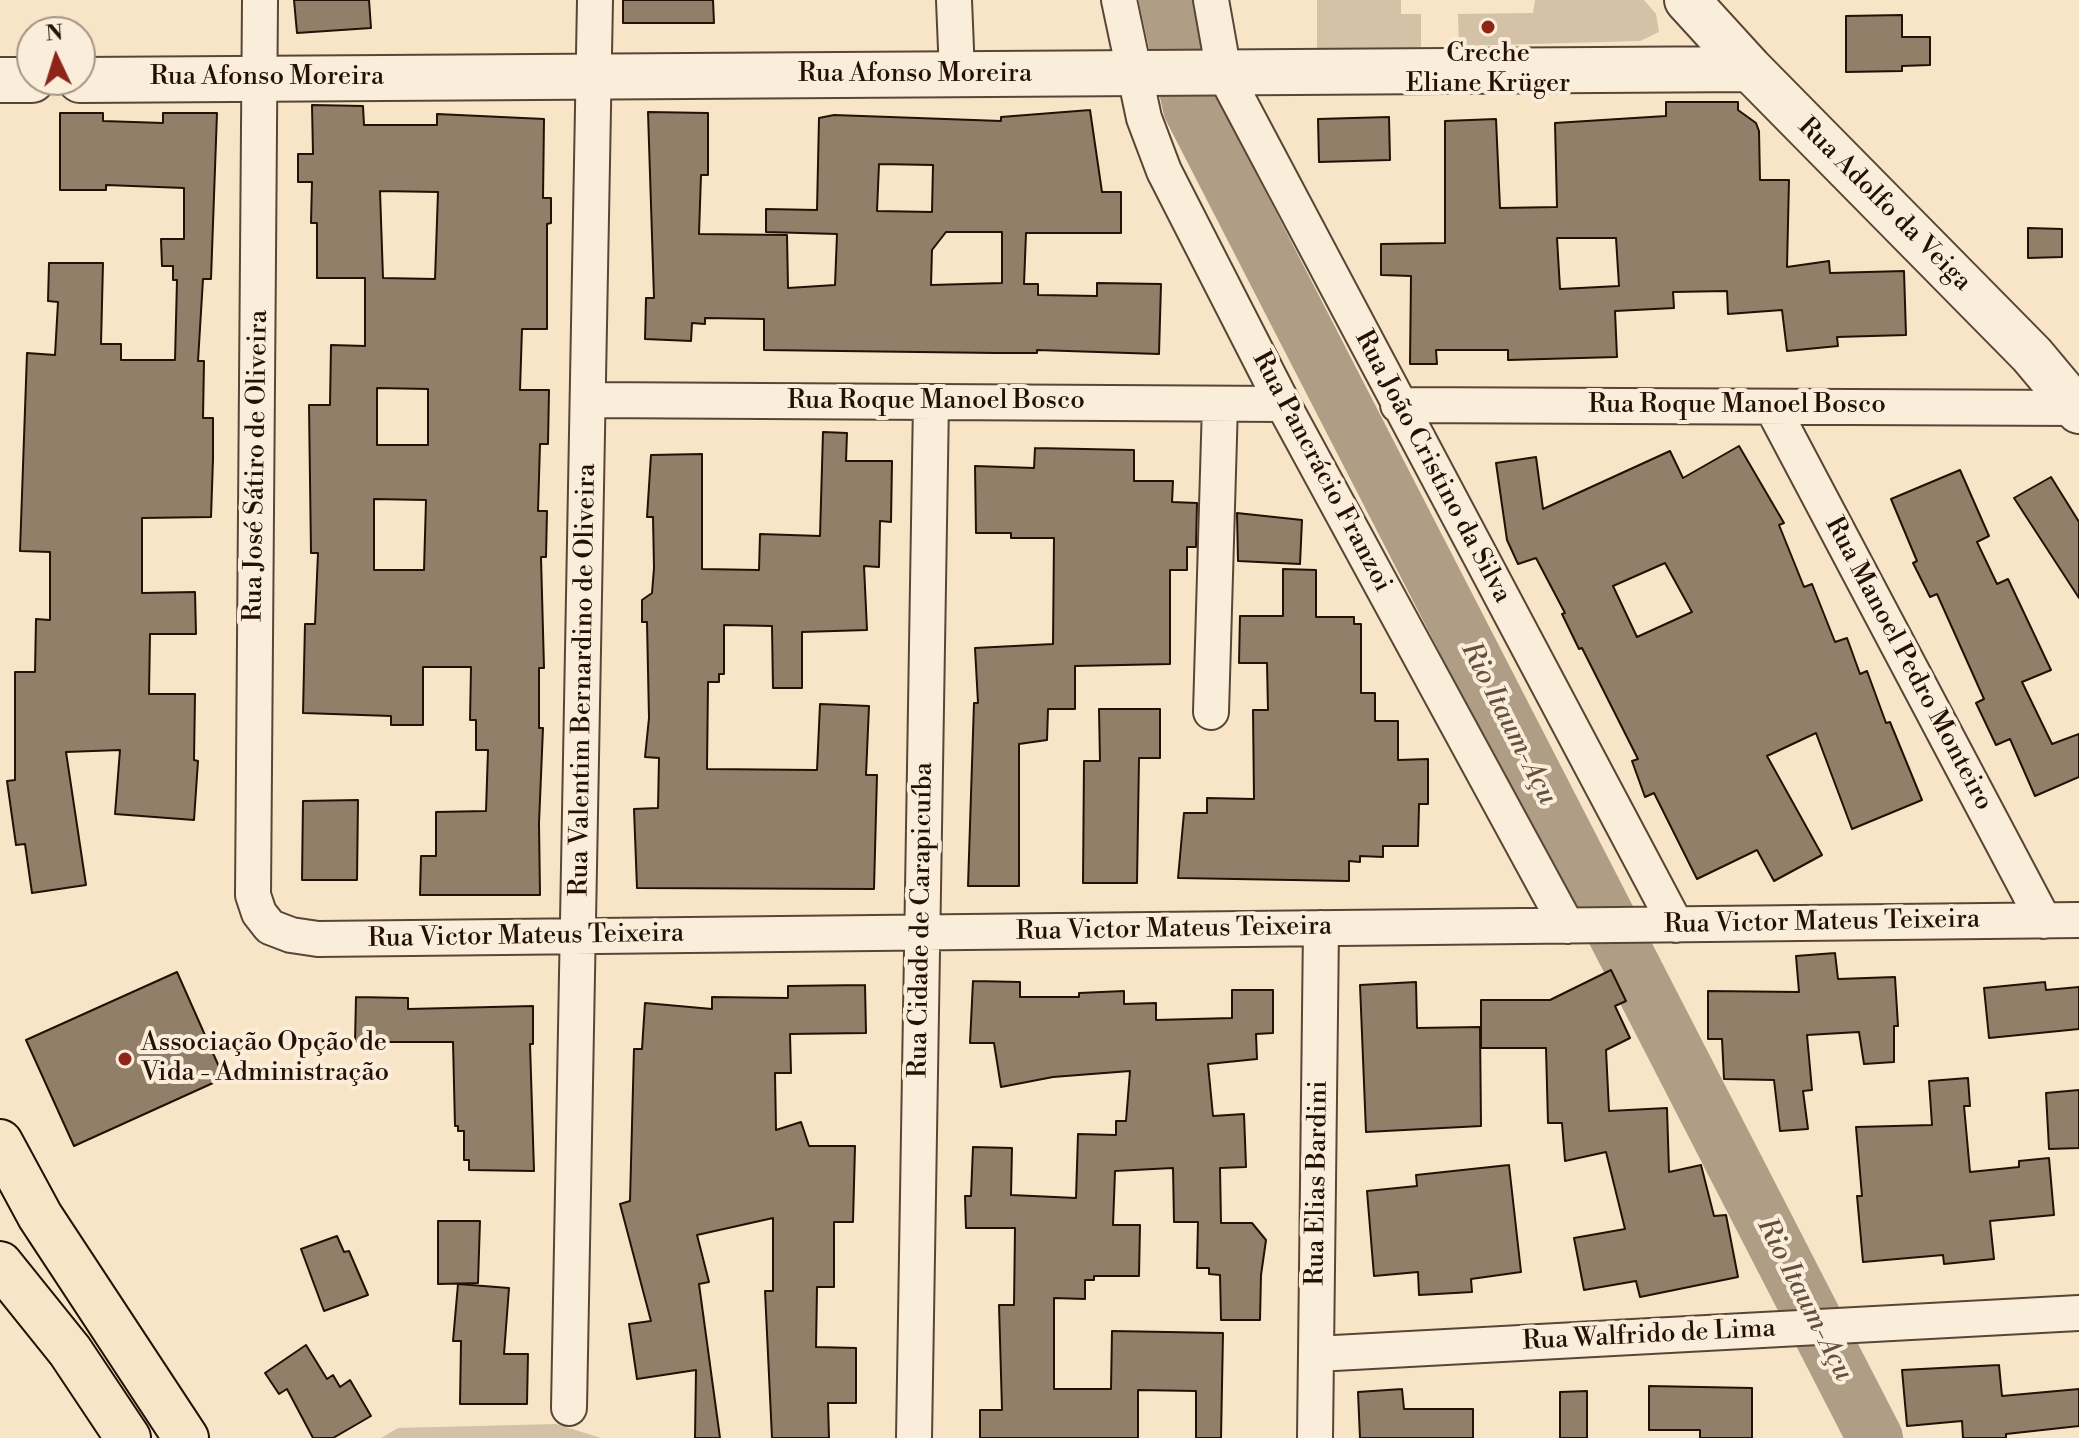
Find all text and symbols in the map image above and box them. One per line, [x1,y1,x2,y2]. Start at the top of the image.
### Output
north arrow [16,16,96,96]
marker: Creche Eliane Krüger [1479,18,1497,36]
text: N [45,19,64,48]
place label: Creche Eliane Krüger [1406,39,1570,100]
street label: Rua Afonso Moreira [798,59,1032,91]
street label: Rua Afonso Moreira [150,62,384,94]
street label: Rua Adolfo da Veiga [1791,112,1977,298]
street label: Rua José Sátiro de Oliveira [239,310,275,622]
street label: Rua João Cristino da Silva [1347,326,1517,608]
street label: Rua Pancrácio Franzoi [1244,346,1398,598]
street label: Rua Roque Manoel Bosco [787,386,1085,418]
street label: Rua Roque Manoel Bosco [1588,390,1886,422]
street label: Rua Valentim Bernardino de Oliveira [565,463,603,897]
street label: Rua Manoel Pedro Monteiro [1817,512,1999,816]
water label: Rio Itaum-Açu [1453,637,1563,811]
street label: Rua Cidade de Carapicuíba [904,762,940,1078]
street label: Rua Victor Mateus Teixeira [1664,905,1980,941]
street label: Rua Victor Mateus Teixeira [1016,912,1332,948]
street label: Rua Victor Mateus Teixeira [368,919,684,955]
place label: Associação Opção de Vida - Administração [141,1028,389,1090]
marker: Associação Opção de Vida - Administração [116,1050,134,1068]
street label: Rua Elias Bardini [1301,1080,1335,1286]
water label: Rio Itaum-Açu [1749,1213,1859,1387]
street label: Rua Walfrido de Lima [1522,1314,1776,1358]

